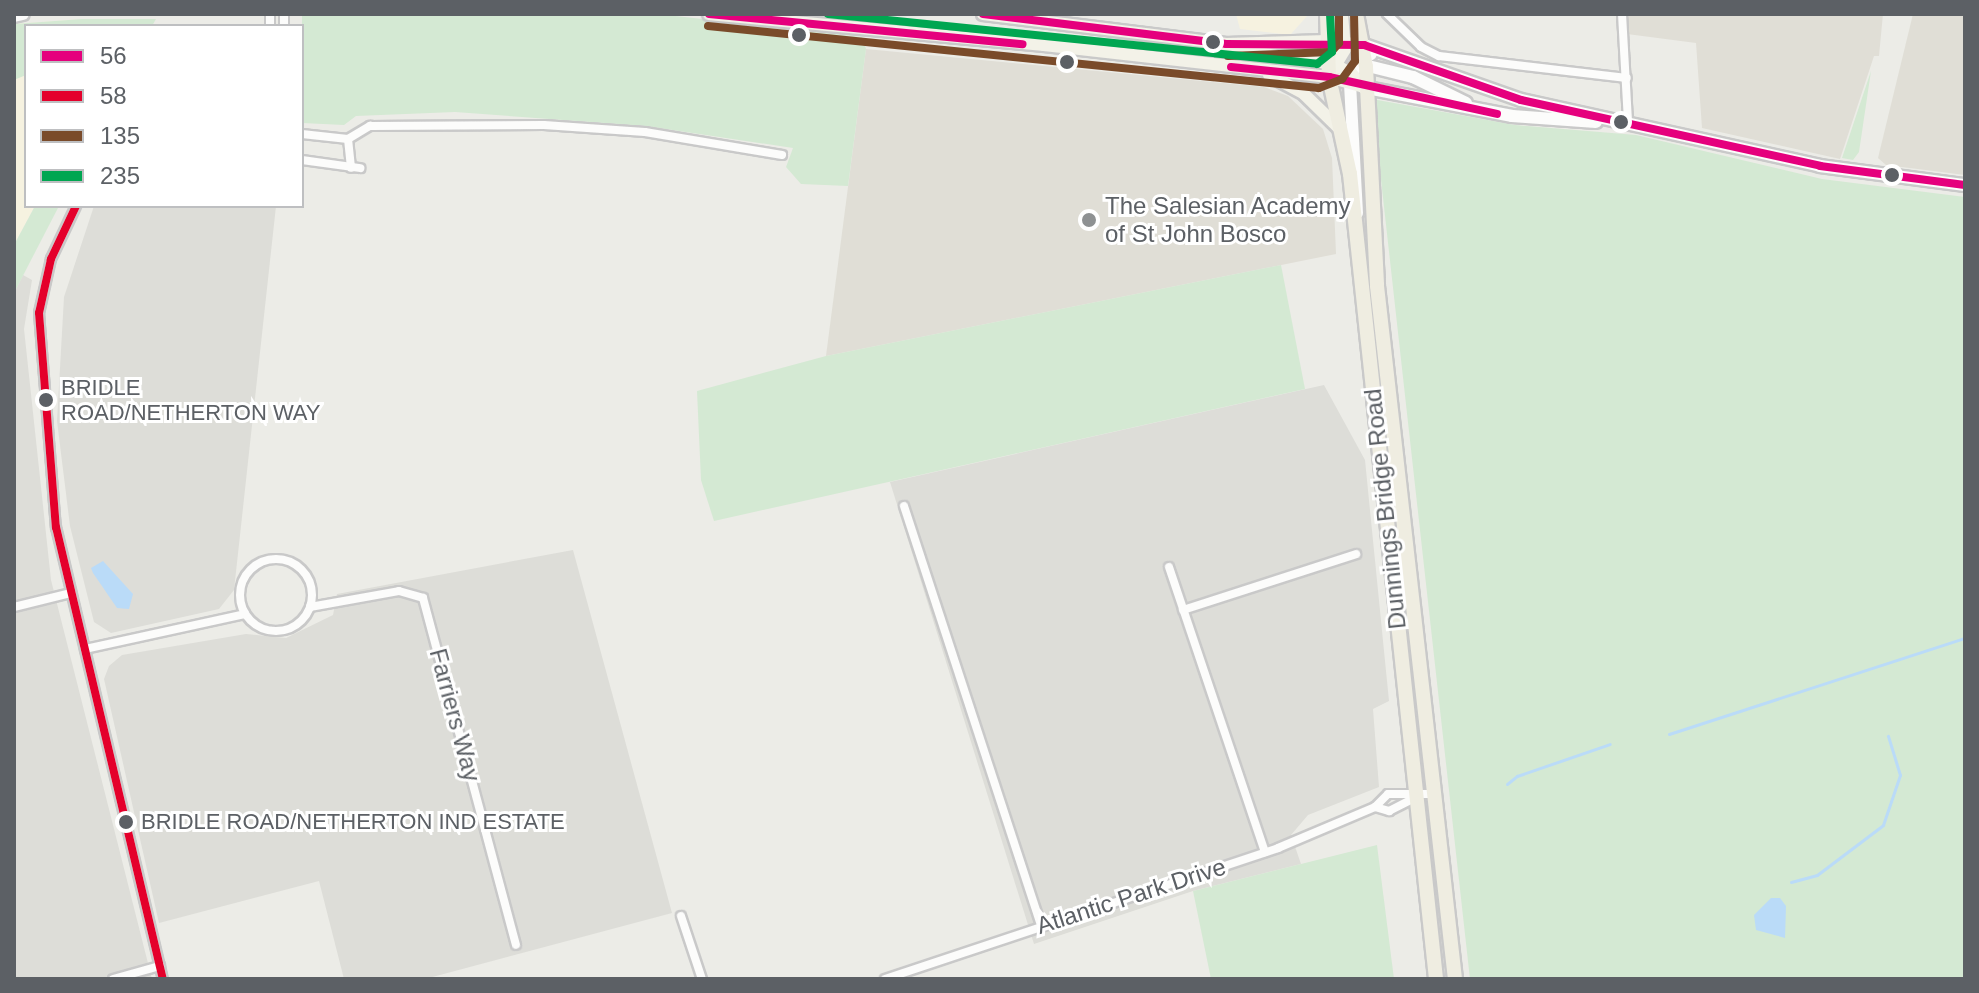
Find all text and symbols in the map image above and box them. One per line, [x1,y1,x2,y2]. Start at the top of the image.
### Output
legend [24,24,304,208]
unlabelled marker [791,27,807,43]
unlabelled marker [1205,34,1221,50]
text: 56 [100,42,127,69]
unlabelled marker [1059,54,1075,70]
text: 58 [100,82,127,109]
unlabelled marker [1613,114,1629,130]
text: 135 [100,122,140,149]
text: 235 [100,162,140,189]
unlabelled marker [1884,167,1900,183]
place label: The Salesian Academy of St John Bosco [1105,192,1352,248]
marker: The Salesian Academy of St John Bosco [1080,211,1098,229]
place label: BRIDLE ROAD/NETHERTON WAY [61,374,321,426]
street label: Dunnings Bridge Road [1358,387,1412,631]
marker: BRIDLE ROAD/NETHERTON WAY [38,392,54,408]
street label: Farriers Way [423,645,487,785]
place label: BRIDLE ROAD/NETHERTON IND ESTATE [141,809,565,835]
marker: BRIDLE ROAD/NETHERTON IND ESTATE [118,814,134,830]
street label: Atlantic Park Drive [1033,852,1229,940]

